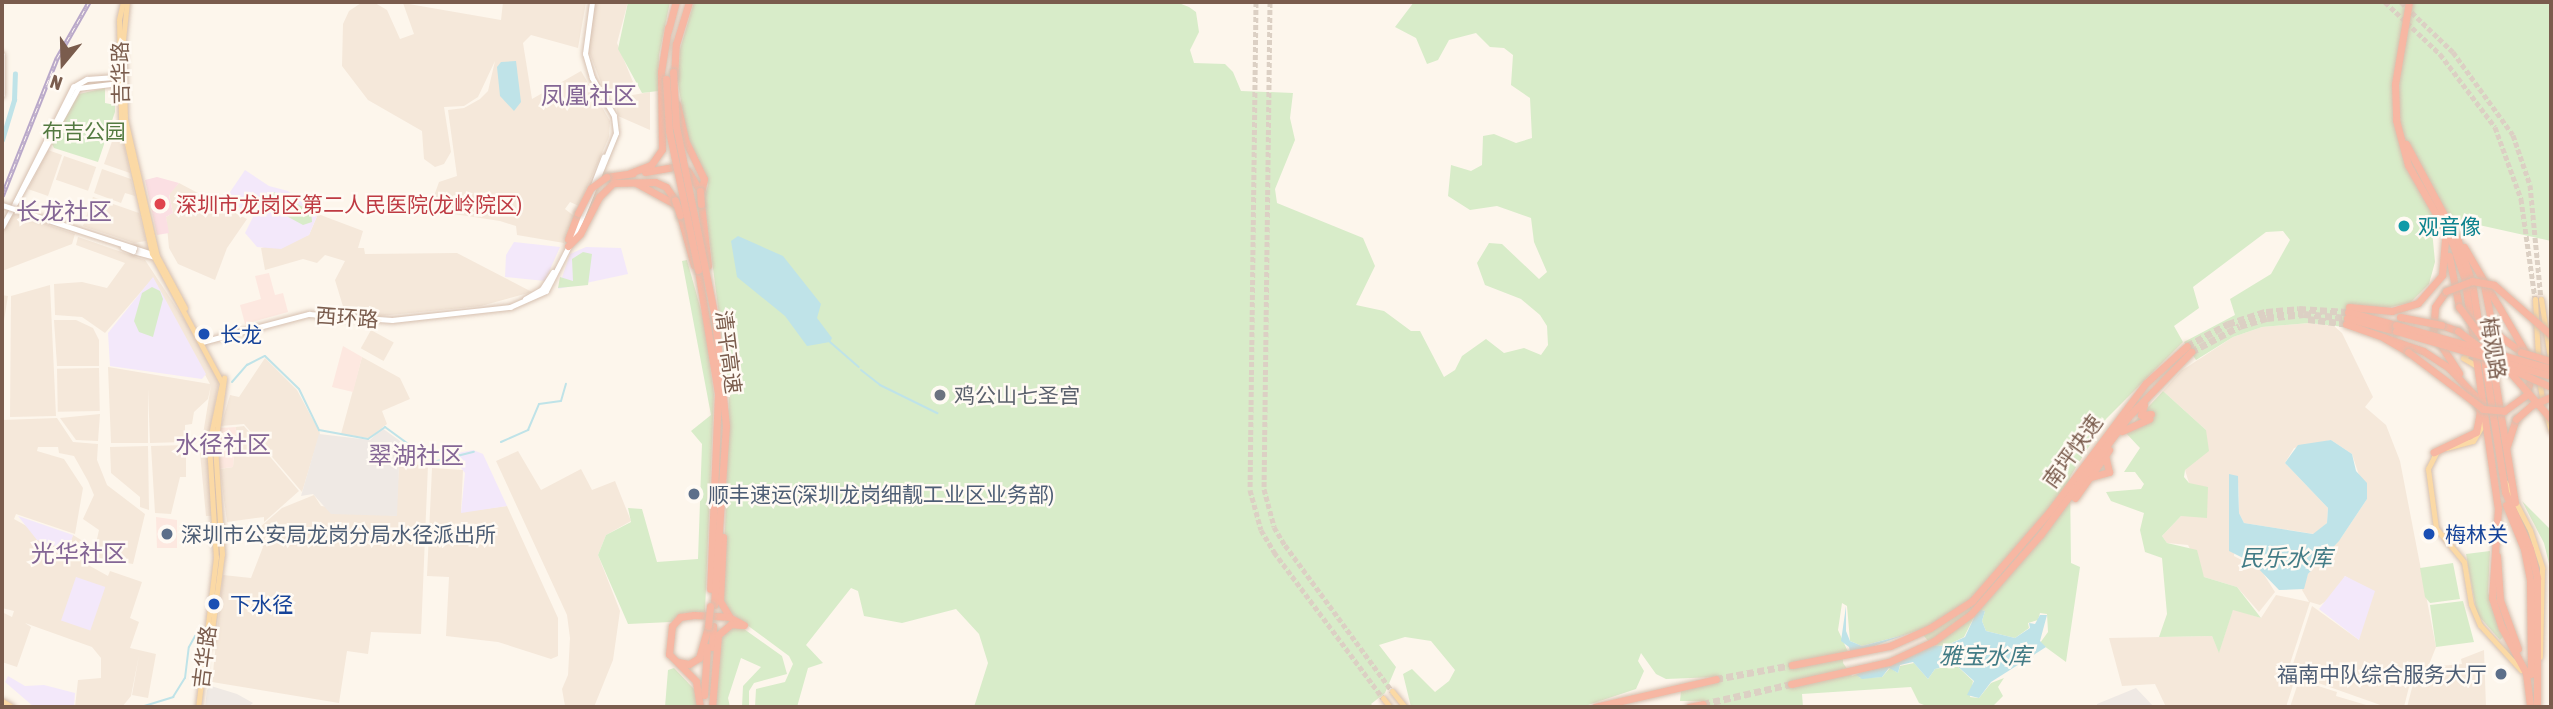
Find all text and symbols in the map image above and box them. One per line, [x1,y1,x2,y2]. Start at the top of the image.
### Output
north arrow [28,28,98,98]
street label: 吉华路 [107,41,133,105]
text: N [47,71,65,95]
district label: 凤凰社区 [541,82,637,110]
park label: 布吉公园 [42,118,126,144]
place label: 深圳市龙岗区第二人民医院(龙岭院区) [176,191,522,217]
marker: 深圳市龙岗区第二人民医院(龙岭院区) [150,194,170,214]
district label: 长龙社区 [16,198,112,226]
place label: 观音像 [2418,213,2481,239]
marker: 观音像 [2396,218,2412,234]
street label: 西环路 [315,302,379,332]
street label: 清平高速 [711,309,747,395]
street label: 梅观路 [2477,315,2511,381]
place label: 长龙 [220,321,262,347]
marker: 长龙 [194,324,214,344]
place label: 鸡公山七圣宫 [954,382,1080,408]
marker: 鸡公山七圣宫 [932,387,948,403]
street label: 南坪快速 [2037,410,2107,492]
district label: 水径社区 [175,431,271,459]
district label: 翠湖社区 [368,442,464,470]
place label: 顺丰速运(深圳龙岗细靓工业区业务部) [708,481,1054,507]
marker: 顺丰速运(深圳龙岗细靓工业区业务部) [686,486,702,502]
place label: 深圳市公安局龙岗分局水径派出所 [181,521,496,547]
place label: 梅林关 [2445,521,2508,547]
marker: 梅林关 [2419,524,2439,544]
marker: 深圳市公安局龙岗分局水径派出所 [159,526,175,542]
district label: 光华社区 [31,540,127,568]
water label: 民乐水库 [2240,544,2332,572]
place label: 下水径 [230,591,293,617]
marker: 下水径 [204,594,224,614]
street label: 吉华路 [188,624,220,690]
water label: 雅宝水库 [1939,642,2031,670]
place label: 福南中队综合服务大厅 [2277,661,2487,687]
marker: 福南中队综合服务大厅 [2493,666,2509,682]

